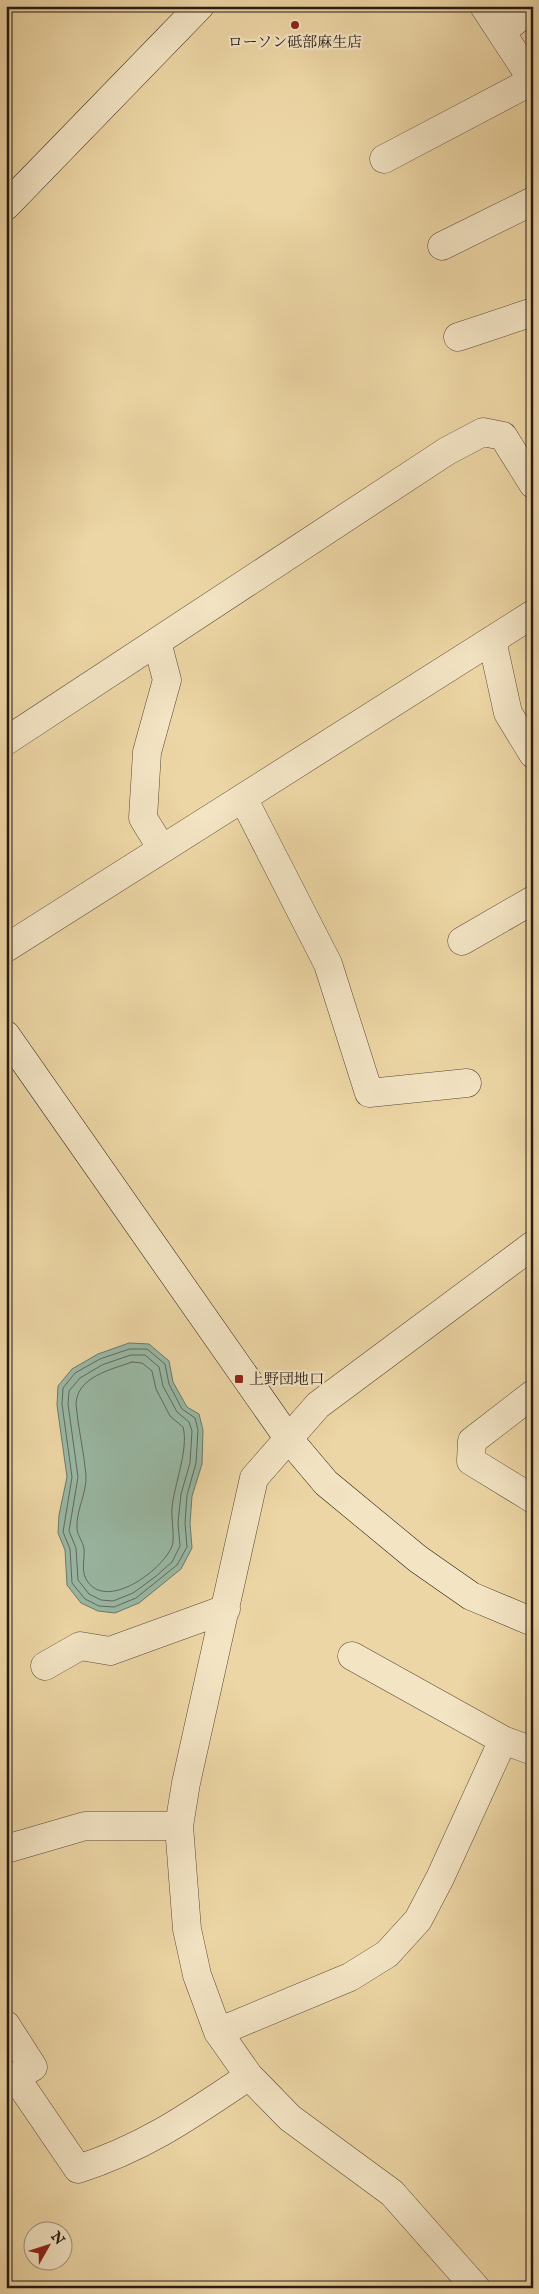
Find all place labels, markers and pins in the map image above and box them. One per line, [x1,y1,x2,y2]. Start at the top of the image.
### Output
marker: ローソン砥部麻生店 [289,19,301,31]
place label: ローソン砥部麻生店 [228,33,362,52]
place label: 上野団地口 [249,1370,324,1389]
marker: 上野団地口 [233,1373,245,1385]

